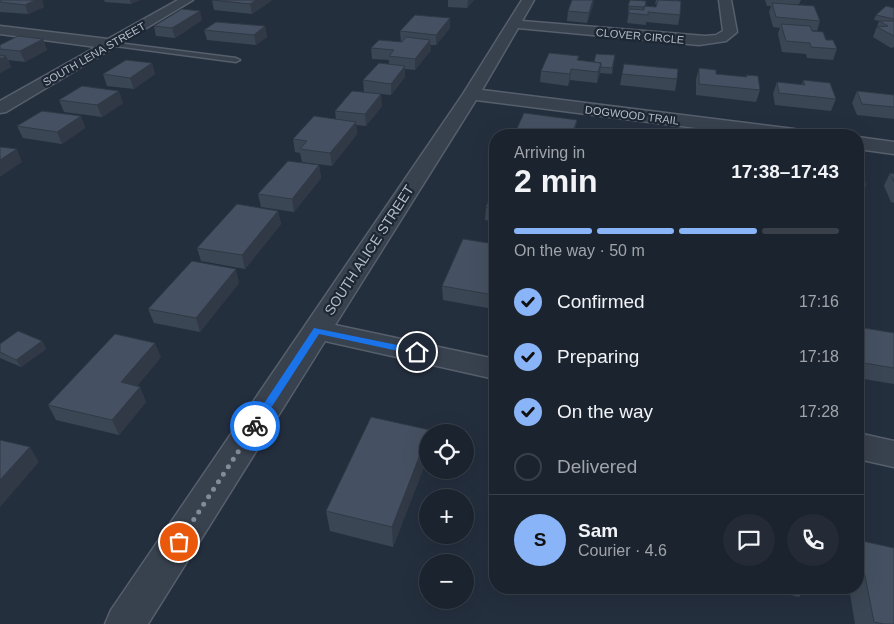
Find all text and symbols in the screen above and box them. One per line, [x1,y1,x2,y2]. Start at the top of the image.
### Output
street label: SOUTH LENA STREET [41,20,148,88]
street label: CLOVER CIRCLE [595,26,685,46]
street label: DOGWOOD TRAIL [584,103,680,127]
text: Arriving in [514,144,585,161]
text: 17:38–17:43 [731,161,839,182]
text: 2 min [514,163,598,199]
street label: SOUTH ALICE STREET [321,182,417,318]
text: On the way · 50 m [514,242,645,259]
icon: check [514,288,542,316]
text: Confirmed [557,291,645,312]
text: 17:16 [799,293,839,310]
pin [396,331,438,373]
icon: home [403,338,431,366]
icon: check [514,343,542,371]
text: Preparing [557,346,639,367]
text: 17:18 [799,348,839,365]
icon: check [514,398,542,426]
courier [230,401,280,451]
text: On the way [557,401,653,422]
text: 17:28 [799,403,839,420]
icon: bike [241,412,269,440]
map controls [419,424,474,609]
button: locate [419,424,474,479]
text: Delivered [557,456,637,477]
button: + [419,489,474,544]
button: chat [723,514,775,566]
button: phone [787,514,839,566]
text: Sam [578,520,618,541]
pin [158,521,200,563]
icon: bag [165,528,193,556]
text: S [534,529,546,550]
text: Courier · 4.6 [578,542,667,559]
button: − [419,554,474,609]

